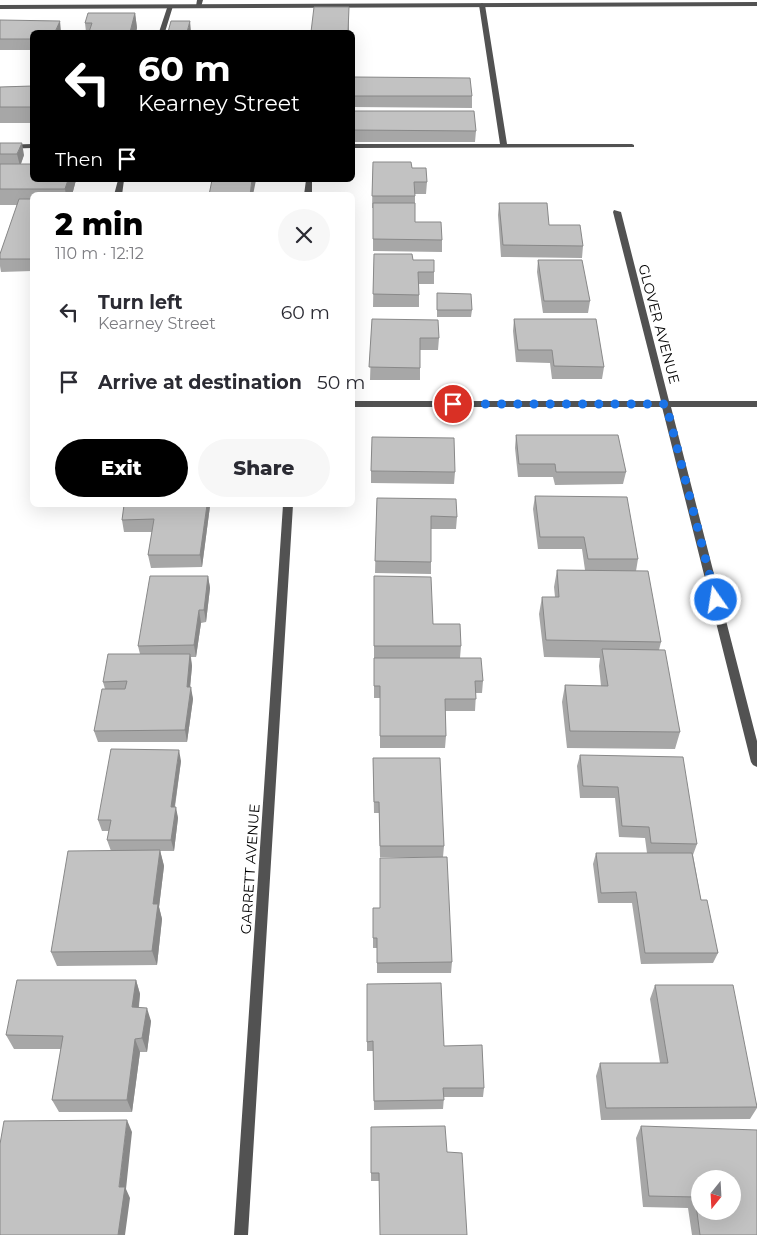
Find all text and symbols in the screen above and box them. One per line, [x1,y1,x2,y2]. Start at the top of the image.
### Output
text: 60 m [138,47,231,90]
icon: left [55,50,120,115]
text: Kearney Street [138,90,300,117]
icon: arrive [113,145,141,173]
text: Then [55,148,103,171]
text: 2 min [55,206,143,243]
button: close [278,209,330,261]
text: 110 m · 12:12 [55,244,144,263]
street label: GLOVER AVENUE [634,262,684,386]
text: Turn left [98,291,183,314]
icon: left [55,298,83,326]
text: 60 m [281,301,330,324]
text: Kearney Street [98,314,216,333]
icon: arrive [55,368,83,396]
text: Arrive at destination [98,371,302,394]
text: 50 m [317,371,365,394]
pin [432,383,474,425]
icon: arrive [439,390,467,418]
button: Exit [55,439,188,497]
button: Share [198,439,330,497]
position arrow [689,573,741,625]
street label: GARRETT AVENUE [236,803,264,935]
north arrow [691,1170,741,1220]
map controls [691,1170,741,1220]

